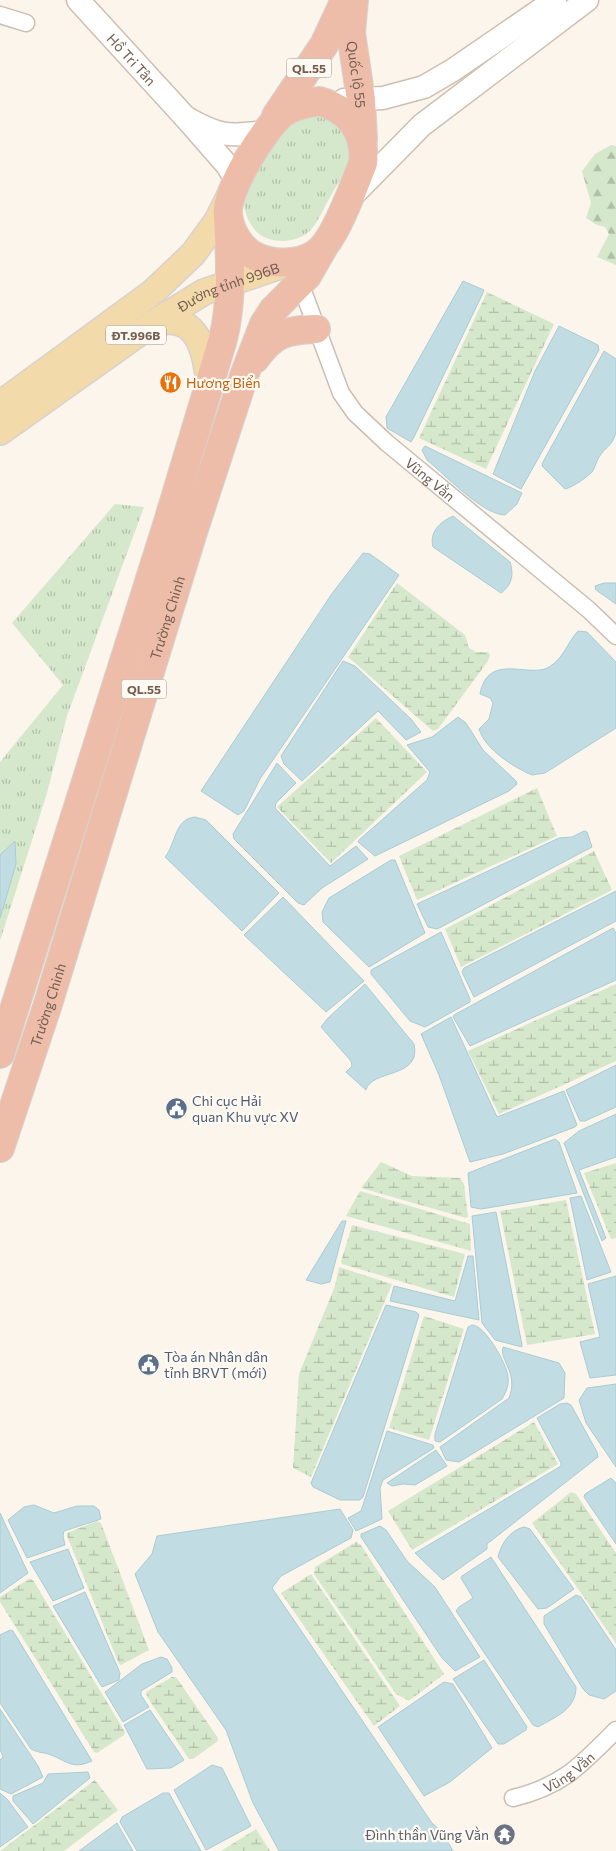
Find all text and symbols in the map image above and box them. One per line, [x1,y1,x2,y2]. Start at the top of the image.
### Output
street label: Hồ Tri Tân [104,30,160,89]
street label: Quốc lộ 55 [344,40,370,109]
road number: QL.55 [286,58,332,78]
street label: Đường tỉnh 996B [173,258,281,316]
road number: ĐT.996B [106,326,166,344]
restaurant icon: Hương Biển [158,370,182,394]
place label: Hương Biển [186,374,261,391]
street label: Vũng Vằn [402,453,459,504]
street label: Trường Chinh [146,574,187,662]
road number: QL.55 [122,680,166,699]
street label: Trường Chinh [26,961,69,1049]
place label: Chi cục Hải quan Khu vực XV [192,1092,299,1125]
public building icon: Chi cục Hải quan Khu vực XV [164,1096,188,1120]
place label: Tòa án Nhân dân tỉnh BRVT (mới) [164,1348,268,1381]
public building icon: Tòa án Nhân dân tỉnh BRVT (mới) [136,1352,160,1376]
street label: Vũng Vằn [540,1748,598,1796]
temple icon: Đình thần Vũng Vằn [493,1822,517,1846]
place label: Đình thần Vũng Vằn [364,1826,489,1843]

